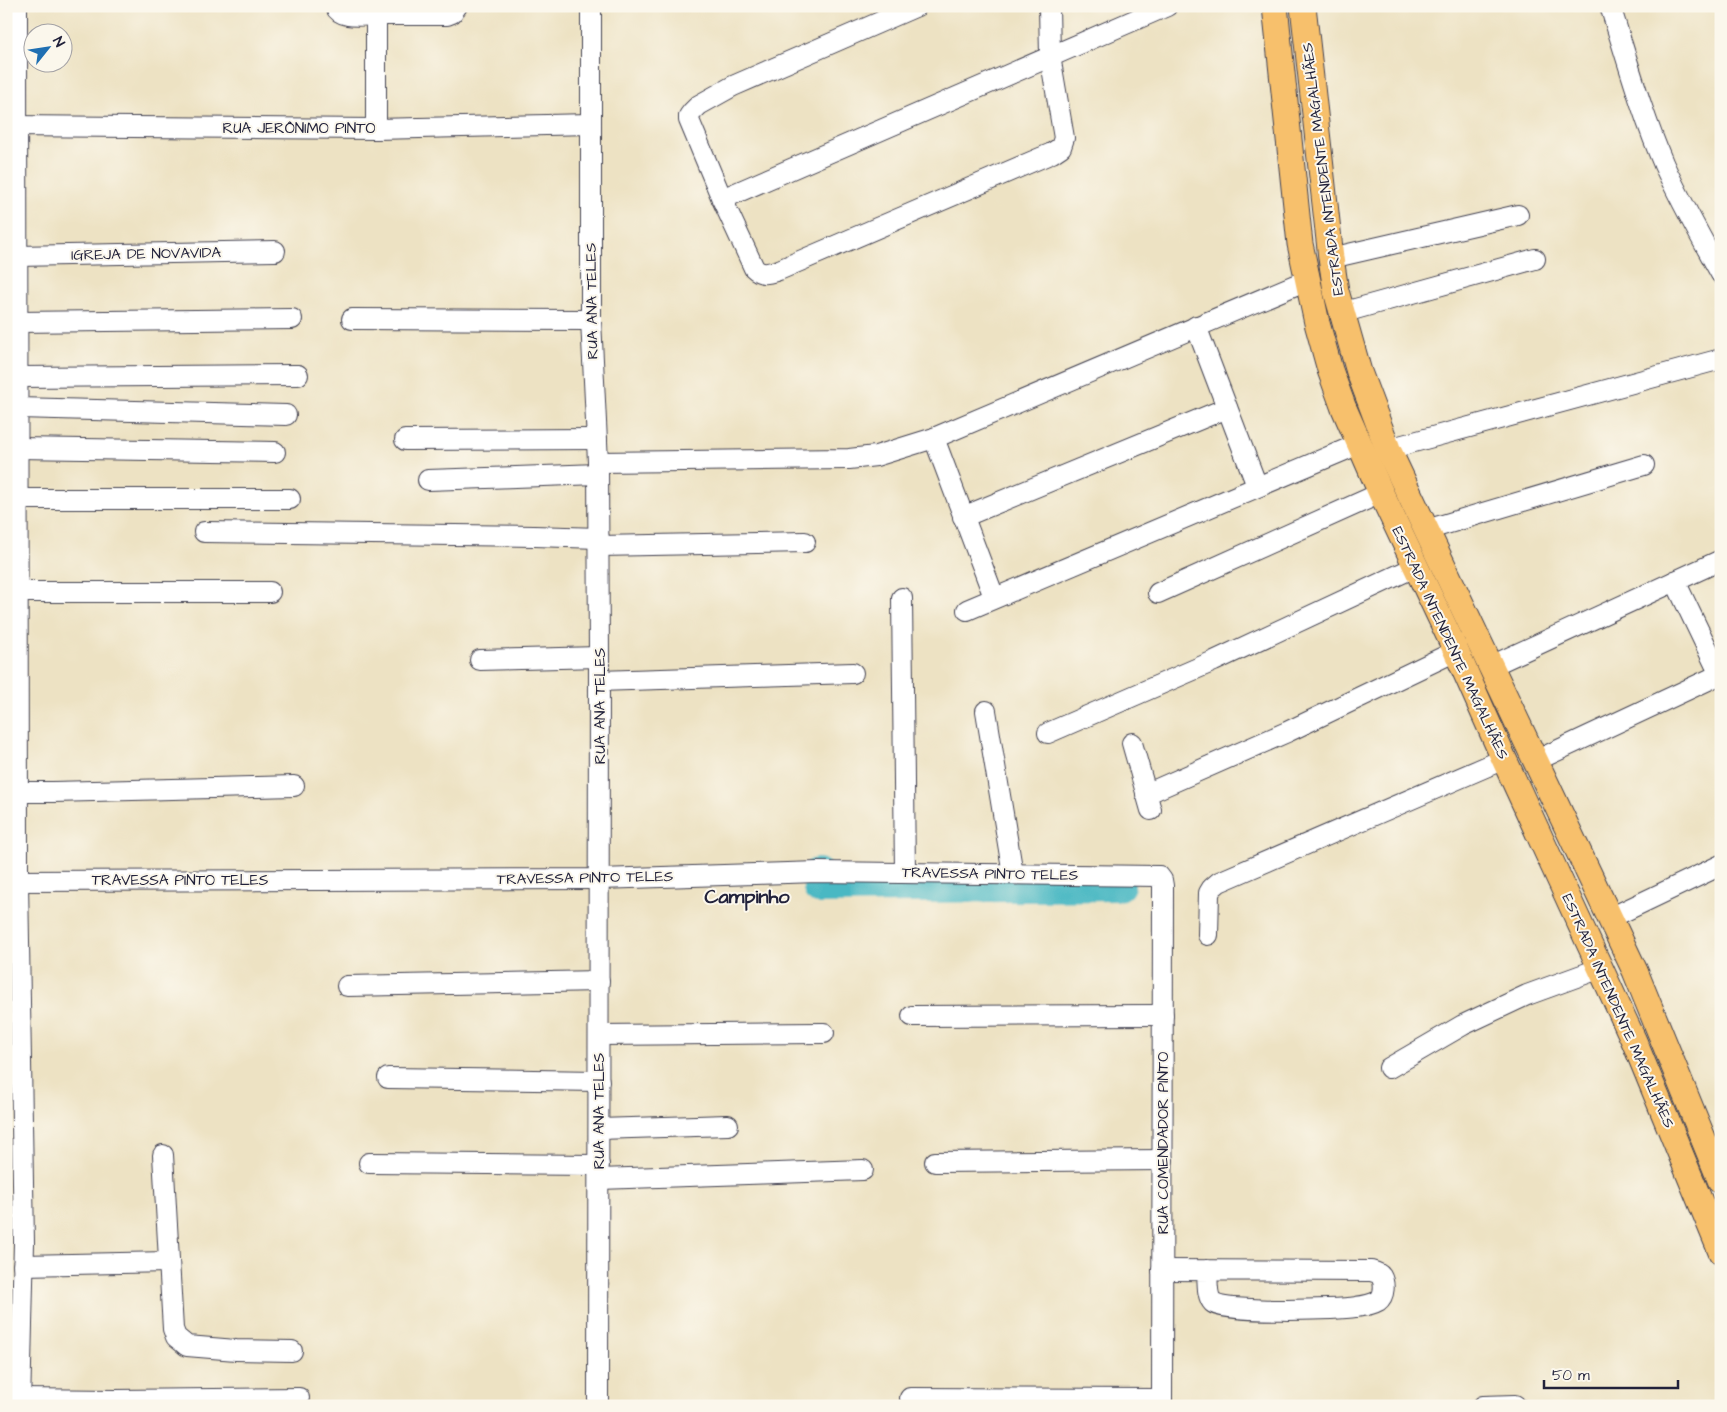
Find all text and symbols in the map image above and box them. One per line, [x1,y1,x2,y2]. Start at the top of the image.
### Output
north arrow [22,22,72,72]
text: N [48,33,69,51]
street label: ESTRADA INTENDENTE MAGALHÃES [1297,41,1349,297]
street label: RUA JERÔNIMO PINTO [222,118,376,139]
street label: IGREJA DE NOVAVIDA [71,242,221,266]
street label: RUA ANA TELES [580,242,604,359]
street label: ESTRADA INTENDENTE MAGALHÃES [1387,523,1513,763]
street label: RUA ANA TELES [590,647,611,764]
street label: TRAVESSA PINTO TELES [902,862,1079,886]
street label: TRAVESSA PINTO TELES [497,866,674,890]
street label: TRAVESSA PINTO TELES [92,870,269,891]
district label: Campinho [704,883,790,911]
street label: ESTRADA INTENDENTE MAGALHÃES [1557,890,1680,1132]
street label: RUA ANA TELES [589,1052,610,1169]
street label: RUA COMENDADOR PINTO [1153,1052,1174,1234]
scale bar [1544,1357,1678,1389]
text: 50 m [1552,1365,1590,1386]

